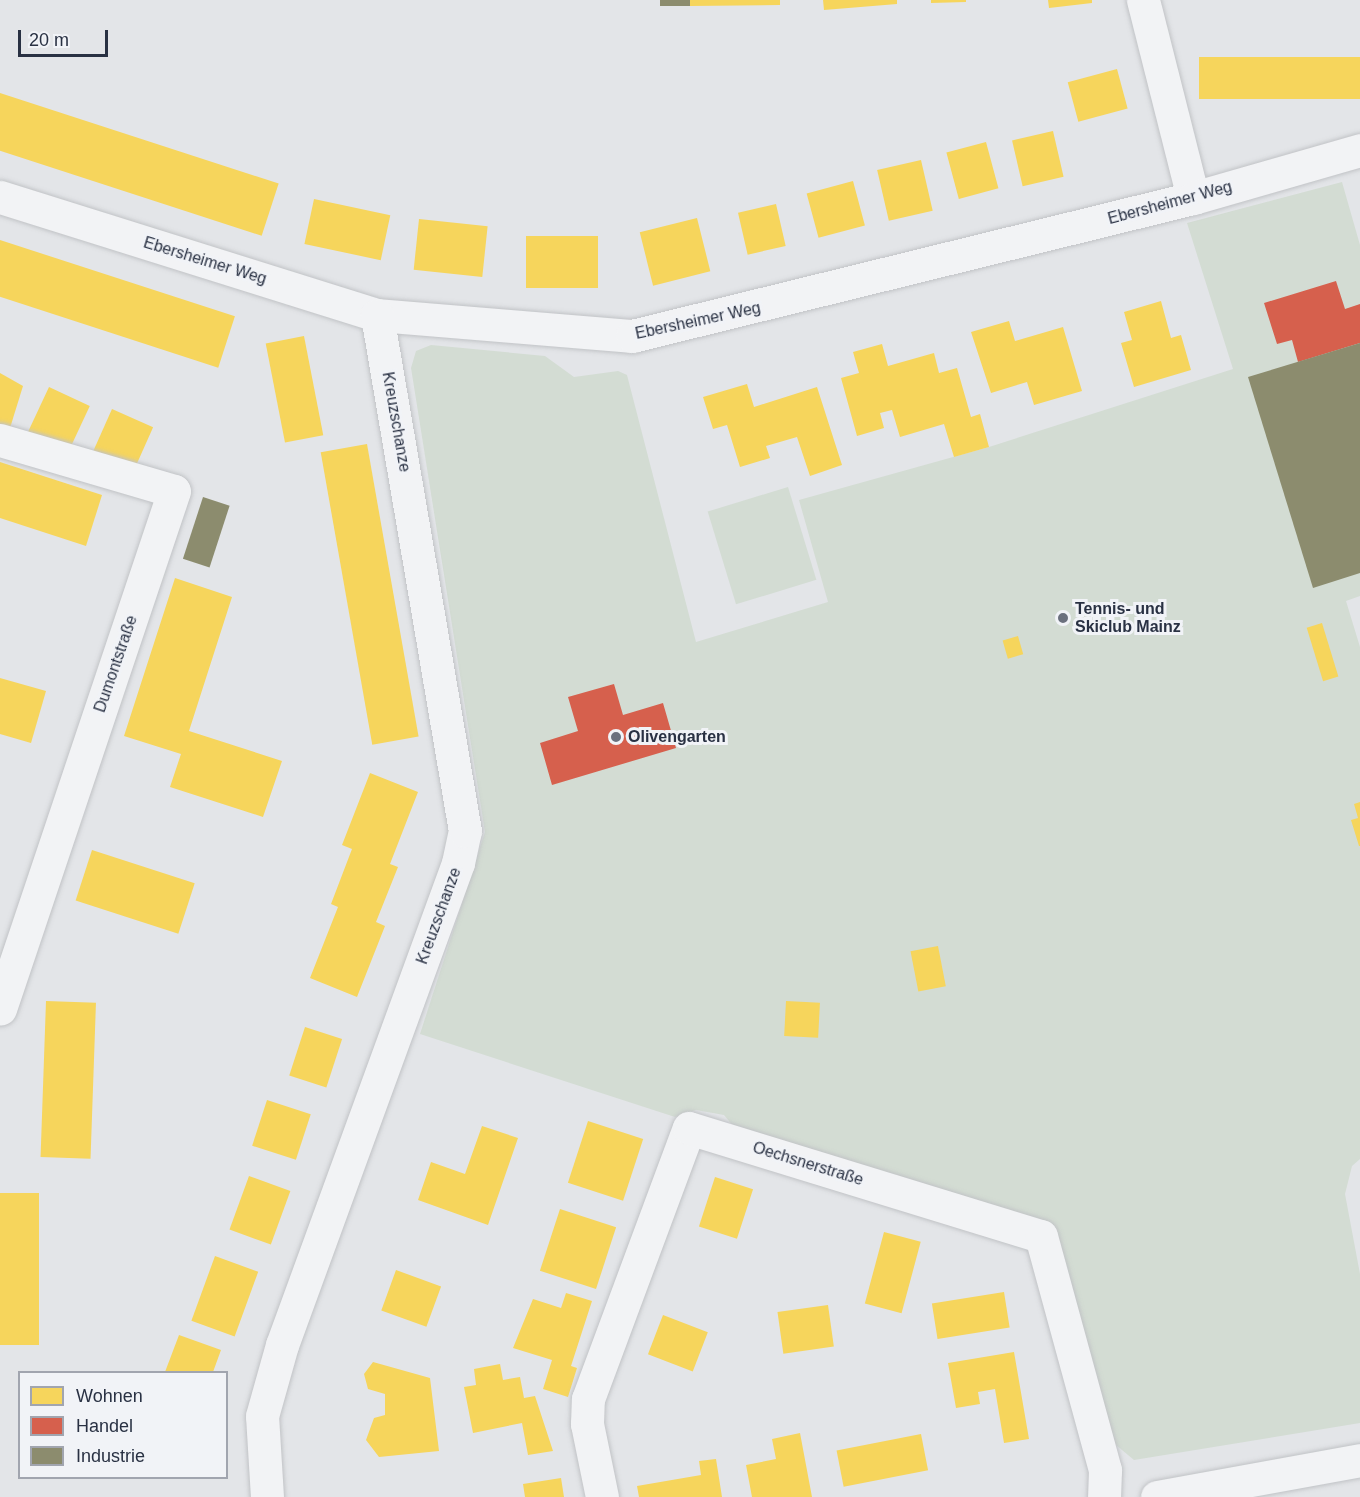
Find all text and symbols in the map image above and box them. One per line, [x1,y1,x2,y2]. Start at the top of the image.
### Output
scale bar [21,18,111,56]
text: 20 m [29,30,69,50]
street label: Ebersheimer Weg [1106,177,1234,229]
street label: Ebersheimer Weg [141,233,269,289]
street label: Ebersheimer Weg [634,298,762,344]
street label: Kreuzschanze [378,370,414,474]
place label: Tennis- und Skiclub Mainz [1075,599,1181,637]
marker: Tennis- und Skiclub Mainz [1056,611,1070,625]
street label: Dumontstraße [90,613,142,715]
place label: Olivengarten [628,727,726,747]
marker: Olivengarten [609,730,623,744]
street label: Kreuzschanze [413,865,465,967]
street label: Oechsnerstraße [750,1138,866,1190]
legend [18,1371,228,1479]
text: Wohnen [76,1386,143,1406]
text: Handel [76,1416,133,1436]
text: Industrie [76,1446,145,1466]

